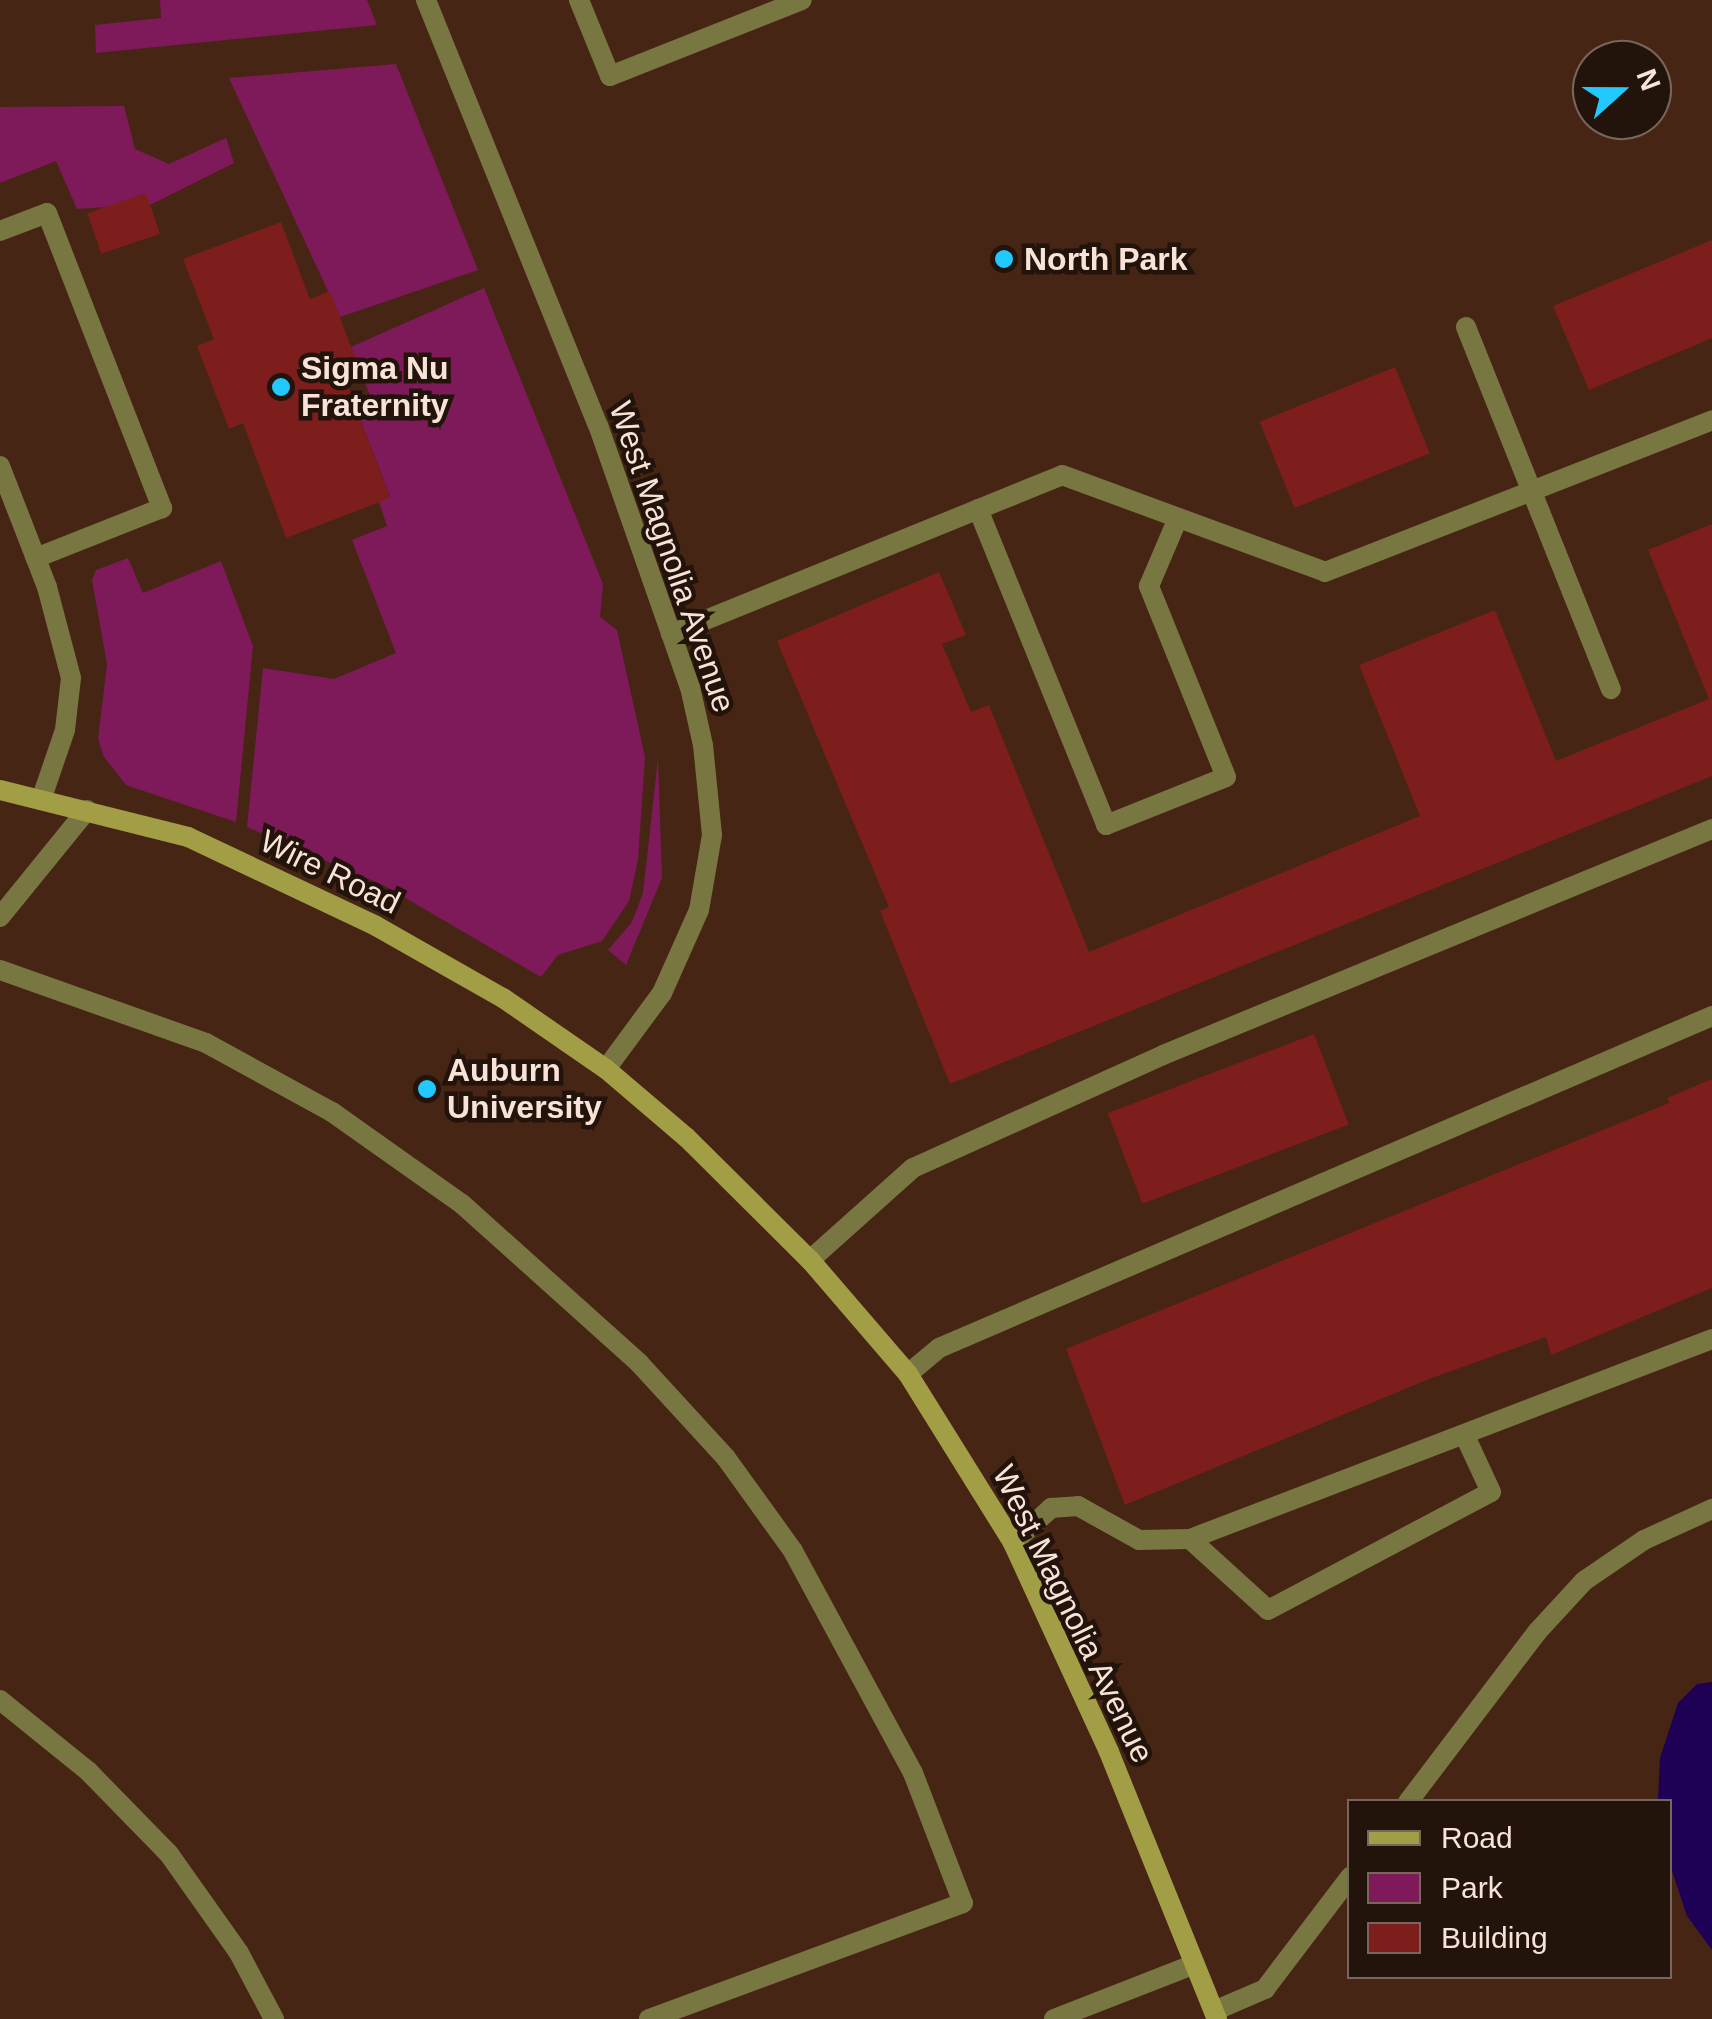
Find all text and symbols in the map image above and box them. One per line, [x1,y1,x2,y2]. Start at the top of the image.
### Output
north arrow [1572,40,1672,140]
text: N [1631,65,1667,95]
place label: North Park [1024,240,1188,278]
marker: North Park [993,248,1015,270]
place label: Sigma Nu Fraternity [301,350,449,425]
marker: Sigma Nu Fraternity [270,376,292,398]
street label: West Magnolia Avenue [600,396,744,718]
street label: Wire Road [254,822,406,922]
place label: Auburn University [447,1052,602,1127]
marker: Auburn University [416,1078,438,1100]
street label: West Magnolia Avenue [984,1458,1162,1770]
legend [1347,1799,1672,1979]
text: Road [1441,1821,1513,1854]
text: Park [1441,1871,1503,1904]
text: Building [1441,1921,1548,1954]

